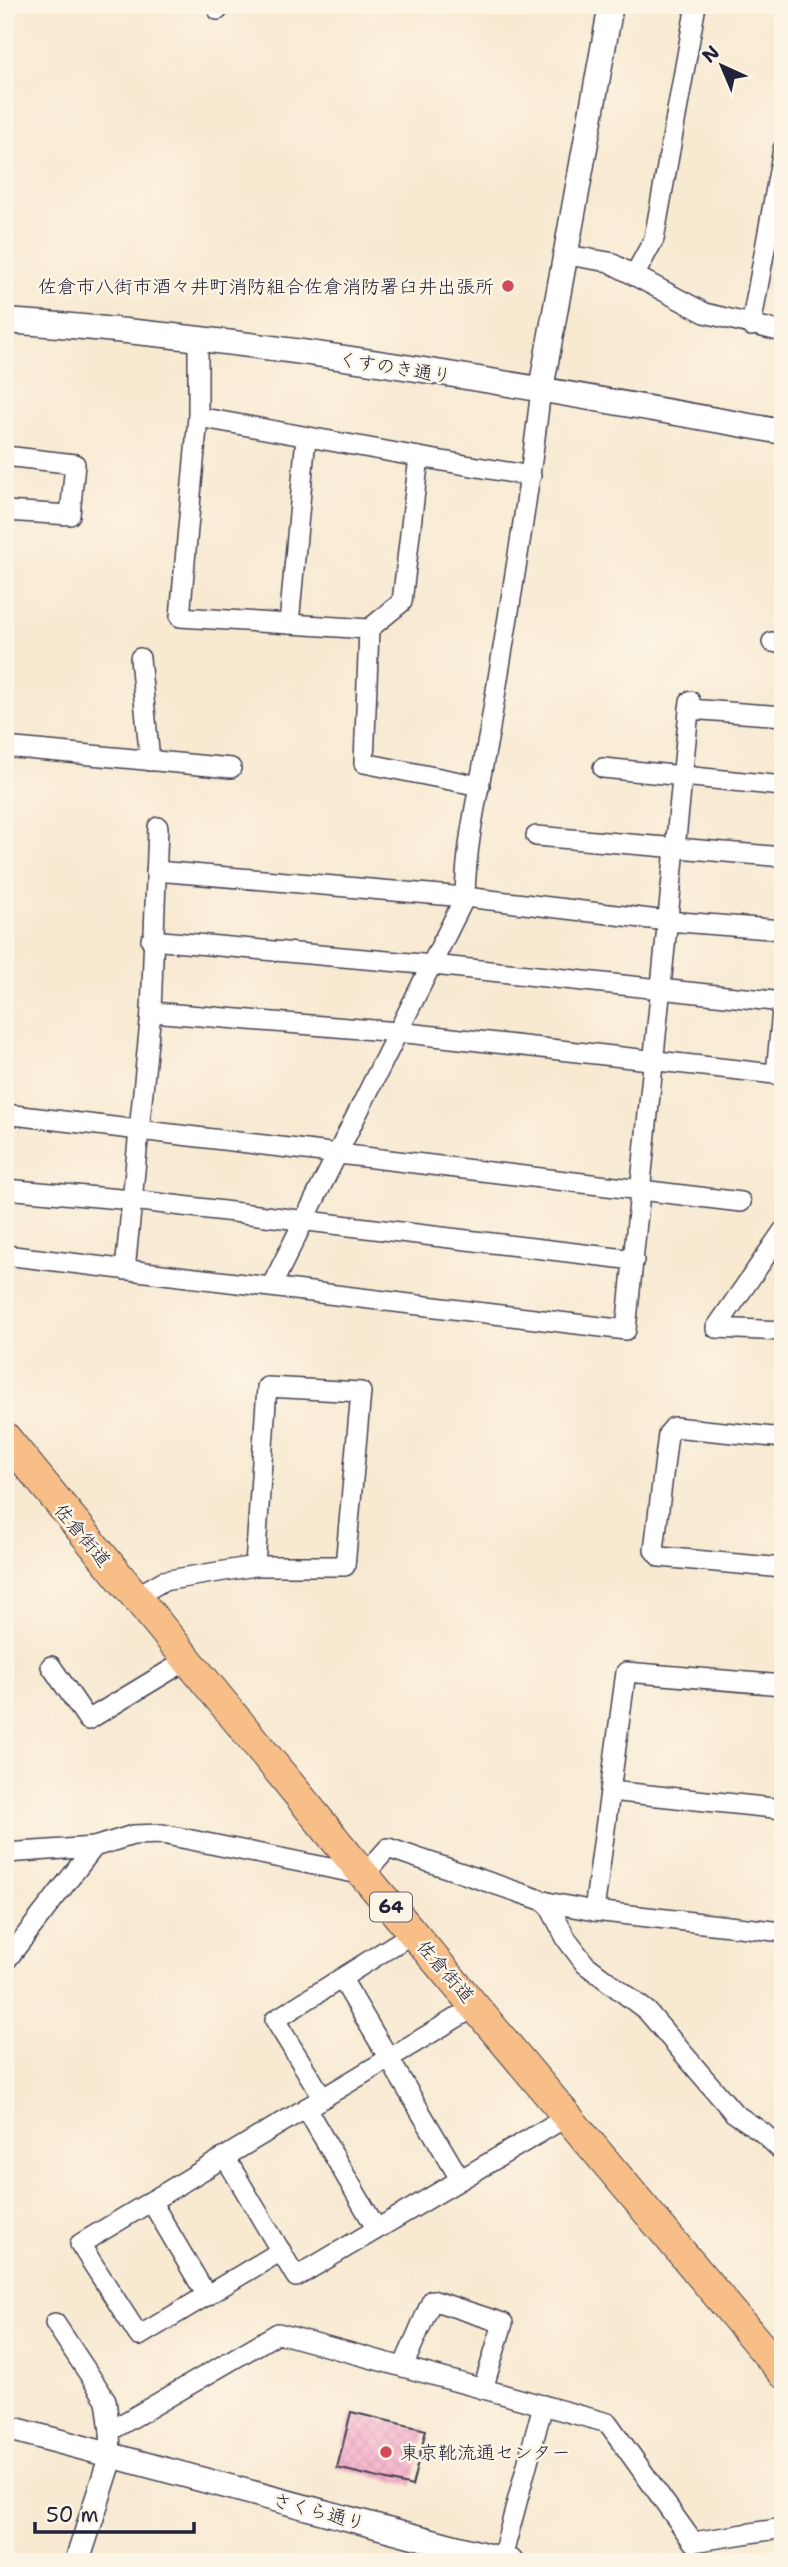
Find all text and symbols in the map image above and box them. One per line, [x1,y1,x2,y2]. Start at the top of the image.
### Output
north arrow [686,32,756,102]
text: N [696,40,725,68]
place label: 佐倉市八街市酒々井町消防組合佐倉消防署臼井出張所 [38,274,494,299]
marker: 佐倉市八街市酒々井町消防組合佐倉消防署臼井出張所 [500,278,516,294]
street label: くすのき通り [337,346,453,389]
street label: 佐倉街道 [49,1498,117,1572]
road number: 64 [370,1893,412,1922]
street label: 佐倉街道 [411,1934,480,2008]
place label: 東京靴流通センター [400,2440,570,2465]
marker: 東京靴流通センター [378,2444,394,2460]
street label: さくら通り [270,2487,368,2536]
scale bar [35,2490,194,2534]
text: 50 m [46,2501,99,2529]

